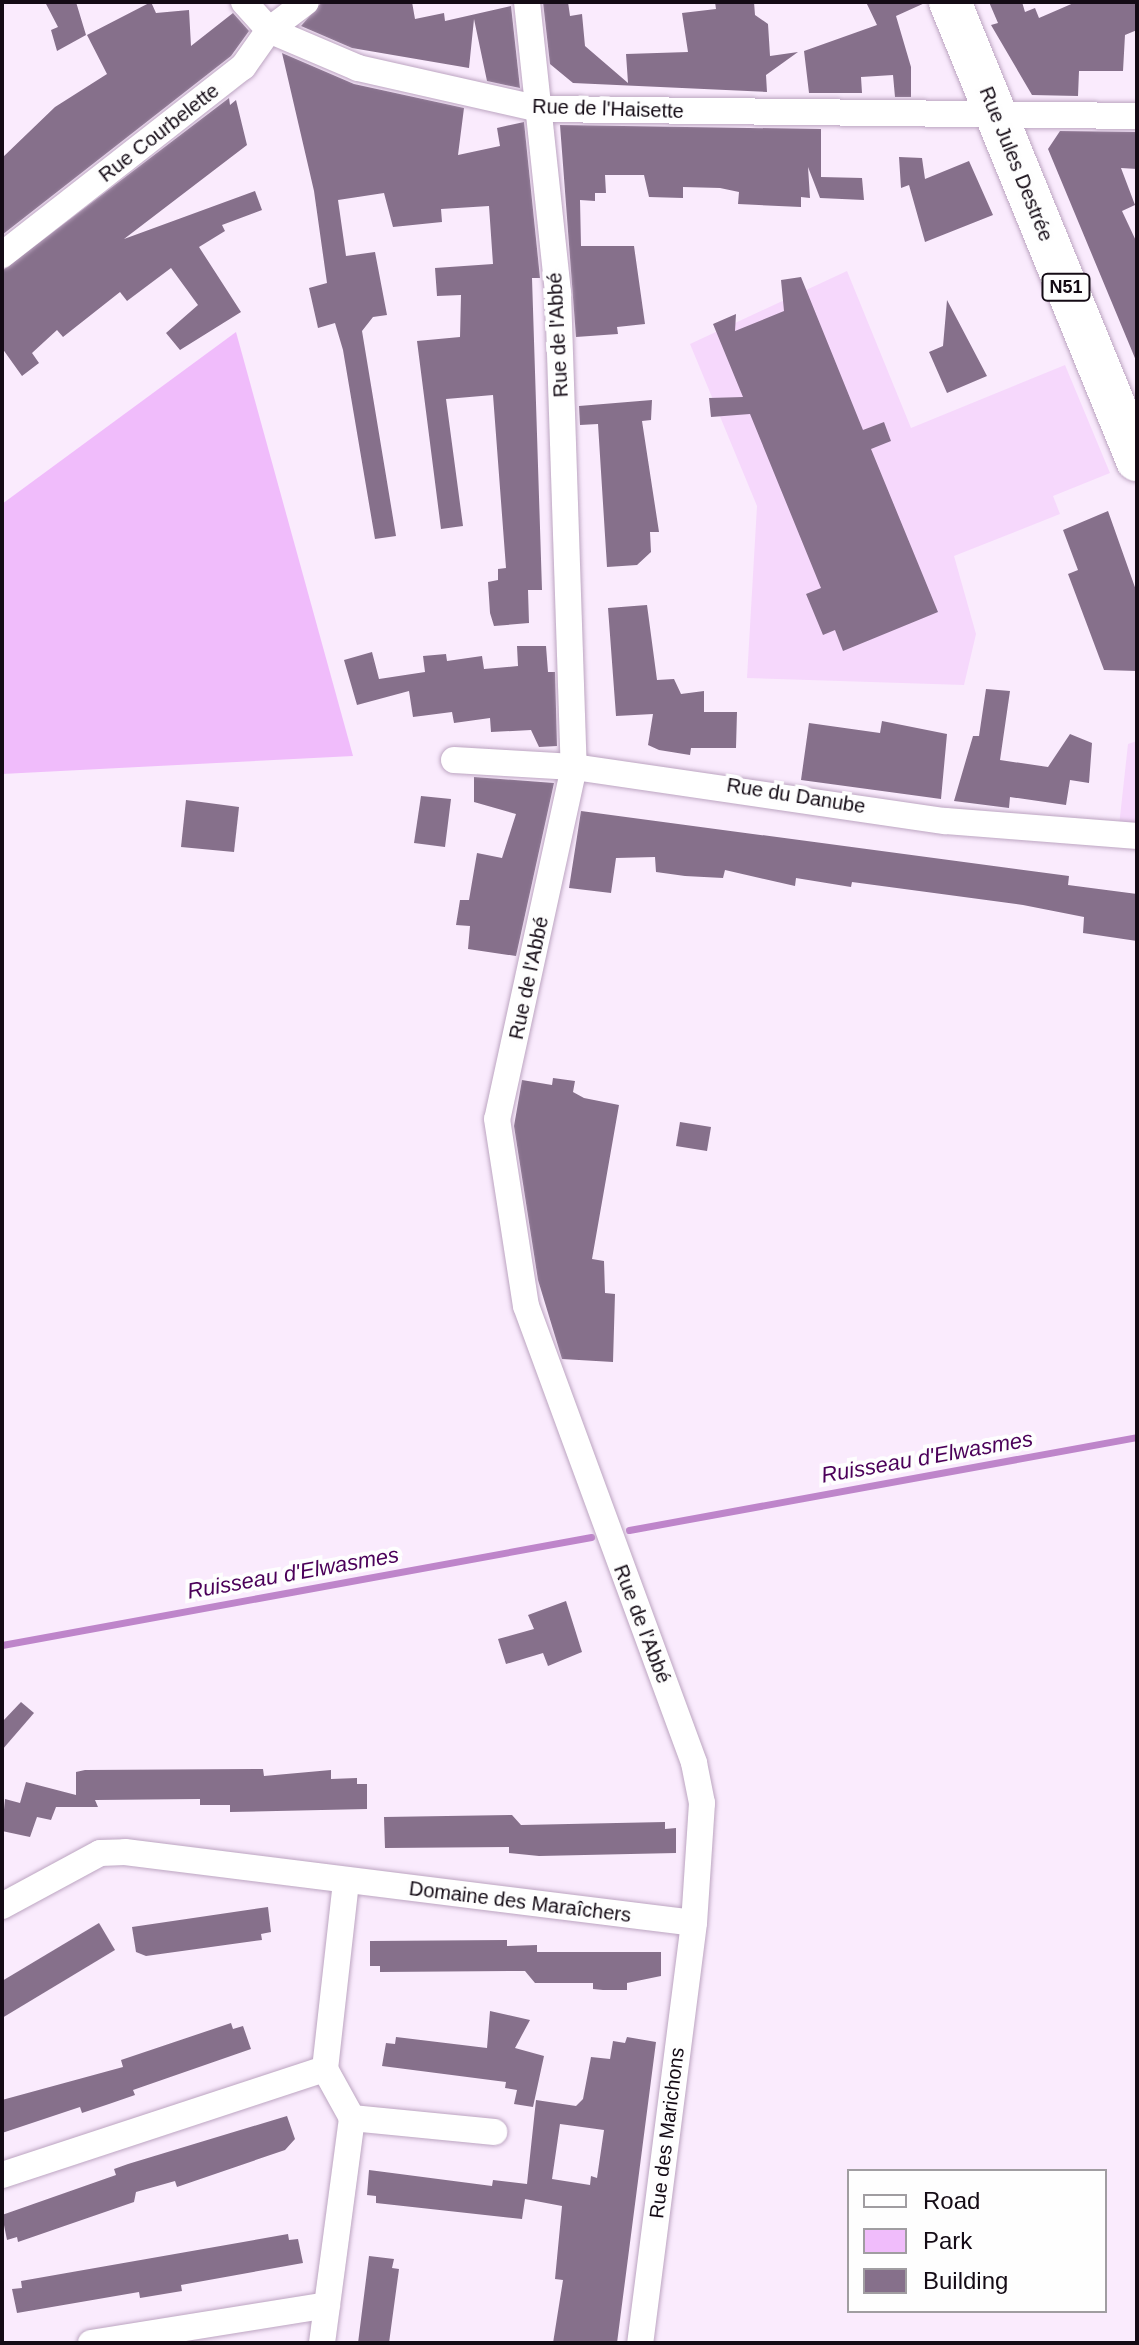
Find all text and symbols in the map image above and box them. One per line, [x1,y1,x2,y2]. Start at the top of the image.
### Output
street label: Rue Courbelette [94,79,224,187]
street label: Rue Jules Destrée [974,83,1058,245]
street label: Rue de l'Haisette [532,94,684,124]
street label: Rue de l'Abbé [543,272,573,398]
road number: N51 [1040,273,1092,301]
street label: Rue du Danube [725,773,867,819]
street label: Rue de l'Abbé [504,914,554,1042]
water label: Ruisseau d'Elwasmes [819,1425,1035,1489]
water label: Ruisseau d'Elwasmes [185,1541,401,1605]
street label: Rue de l'Abbé [608,1561,676,1687]
street label: Domaine des Maraîchers [408,1876,632,1928]
street label: Rue des Marichons [645,2046,689,2220]
legend [847,2169,1107,2313]
text: Road [923,2187,980,2214]
text: Park [923,2227,972,2254]
text: Building [923,2267,1008,2294]

